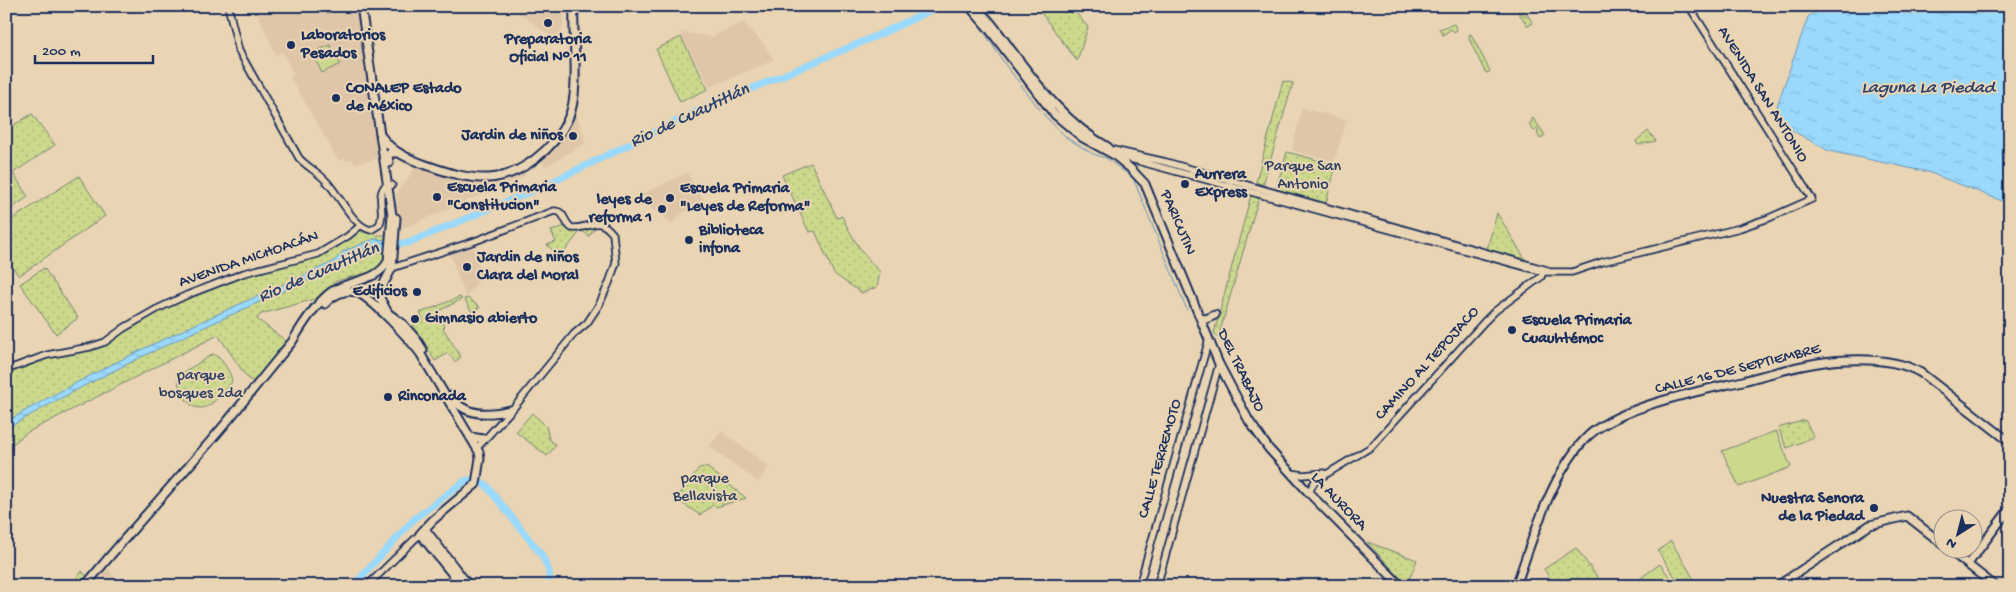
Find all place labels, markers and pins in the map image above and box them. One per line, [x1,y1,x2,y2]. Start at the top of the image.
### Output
marker: Preparatoria Oficial N° 11 [542,17,554,29]
place label: Laboratorios Pesados [300,27,386,64]
place label: Preparatoria Oficial N° 11 [504,31,593,68]
marker: Laboratorios Pesados [285,39,297,51]
place label: CONALEP Estado de México [345,80,462,117]
marker: CONALEP Estado de México [330,92,342,104]
place label: Jardin de niños [460,127,564,146]
marker: Jardin de niños [567,130,579,142]
place label: Aurrera Express [1194,166,1248,203]
marker: Aurrera Express [1179,178,1191,190]
place label: Escuela Primaria "Constitucion" [447,179,558,216]
place label: Escuela Primaria "Leyes de Reforma" [680,180,810,217]
marker: Escuela Primaria "Constitucion" [431,191,443,203]
place label: leyes de reforma 1 [588,191,653,228]
marker: Escuela Primaria "Leyes de Reforma" [664,192,676,204]
marker: leyes de reforma 1 [656,203,668,215]
place label: Biblioteca infona [698,222,765,259]
marker: Biblioteca infona [683,234,695,246]
place label: Jardin de niños Clara del Moral [476,249,580,286]
marker: Jardin de niños Clara del Moral [461,261,473,273]
place label: Edificios [353,282,408,302]
marker: Edificios [411,286,423,298]
place label: Gimnasio abierto [425,310,538,329]
place label: Escuela Primaria Cuauhtémoc [1521,312,1633,349]
marker: Gimnasio abierto [409,313,421,325]
marker: Escuela Primaria Cuauhtémoc [1506,324,1518,336]
place label: Rinconada [397,388,467,407]
marker: Rinconada [382,391,394,403]
place label: Nuestra Senora de la Piedad [1761,490,1866,527]
marker: Nuestra Senora de la Piedad [1868,502,1880,514]

